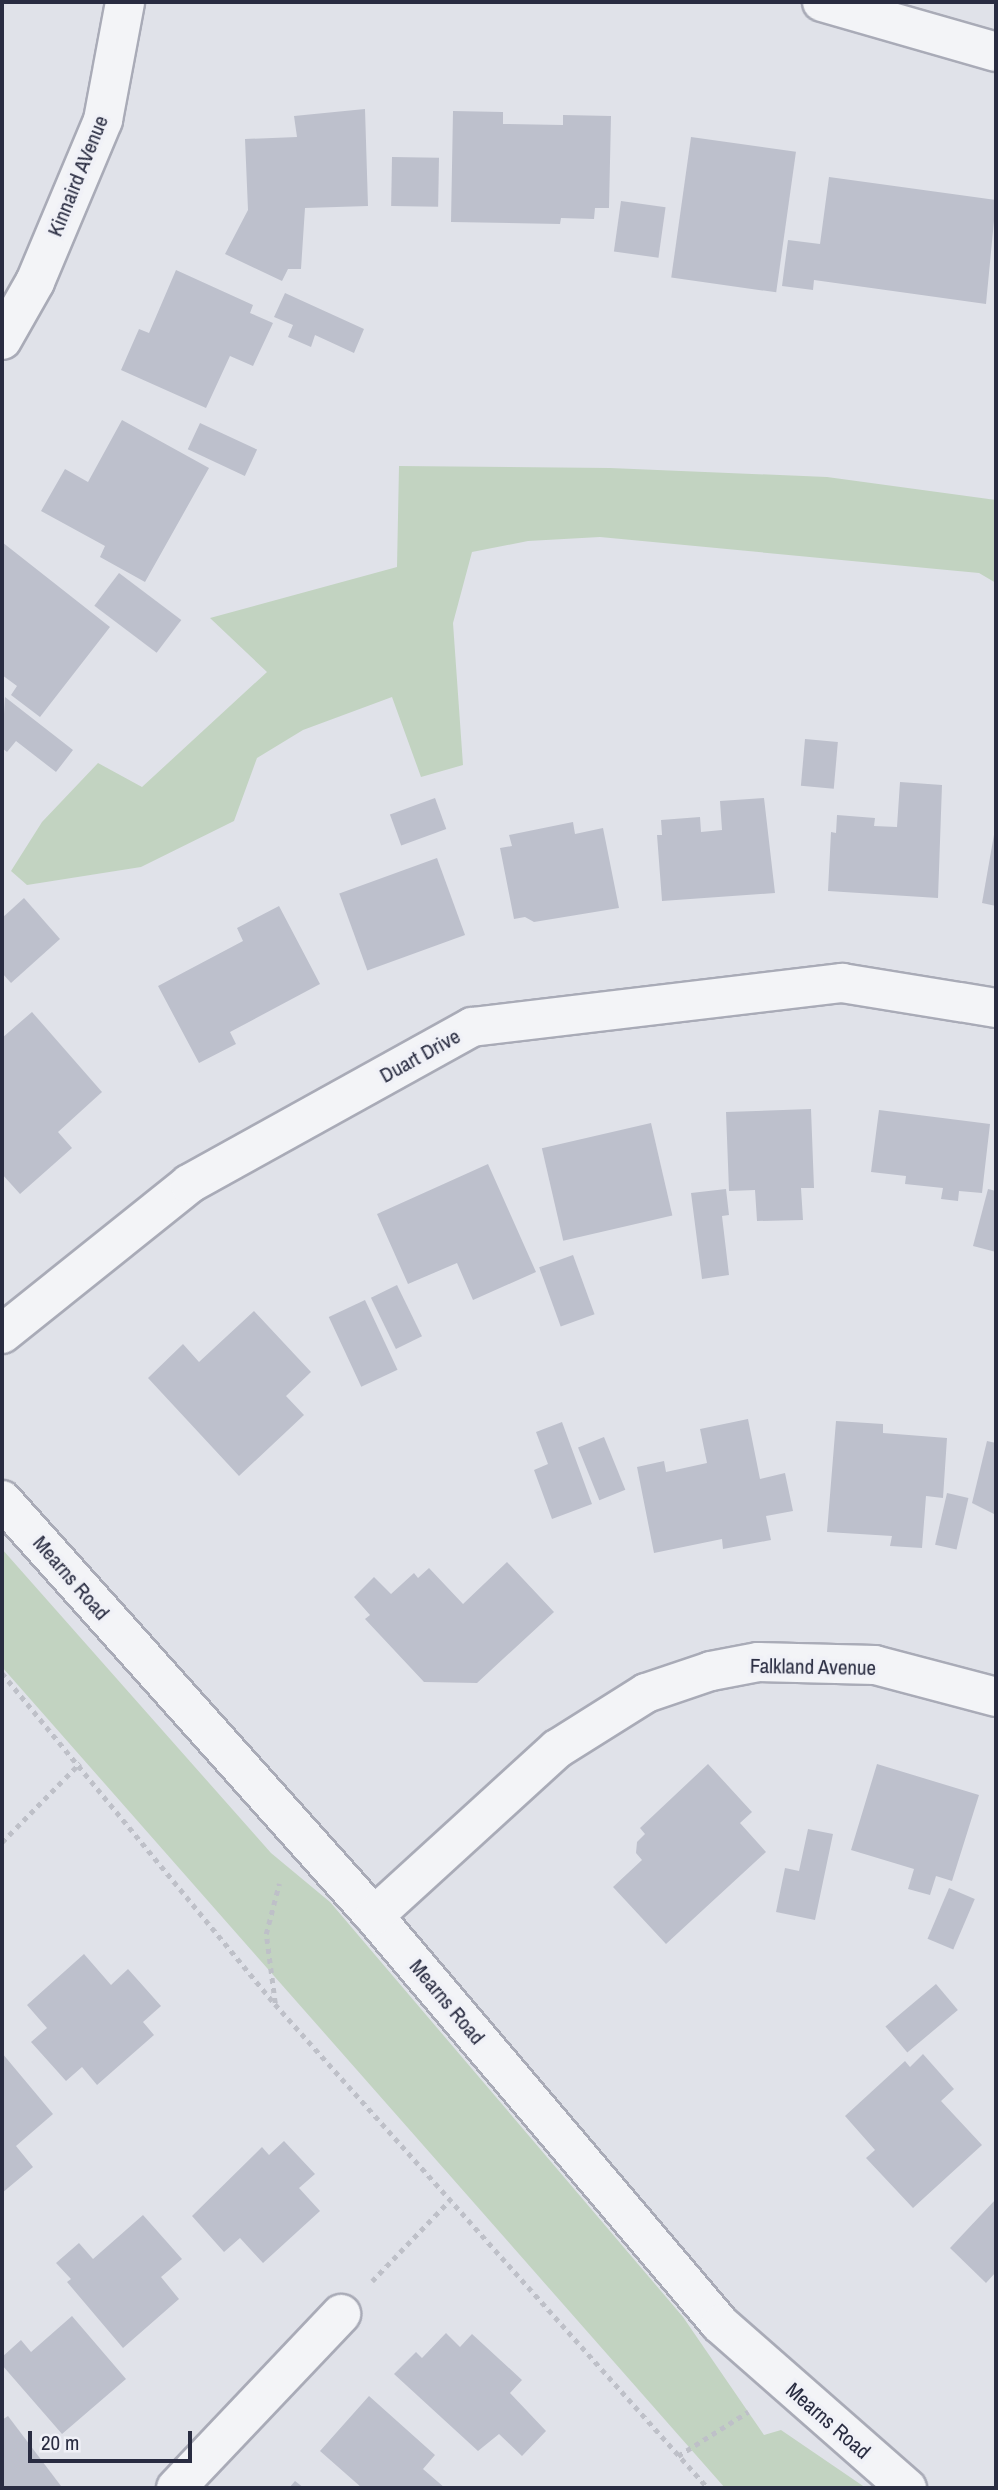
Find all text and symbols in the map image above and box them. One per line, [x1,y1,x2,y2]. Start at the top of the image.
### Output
street label: Kinnaird AVenue [42,111,114,241]
street label: Duart Drive [375,1024,465,1088]
street label: Mearns Road [28,1531,114,1625]
street label: Falkland Avenue [749,1653,877,1681]
street label: Mearns Road [404,1954,490,2050]
street label: Mearns Road [781,2378,875,2464]
scale bar [32,2416,196,2460]
text: 20 m [41,2428,79,2457]

